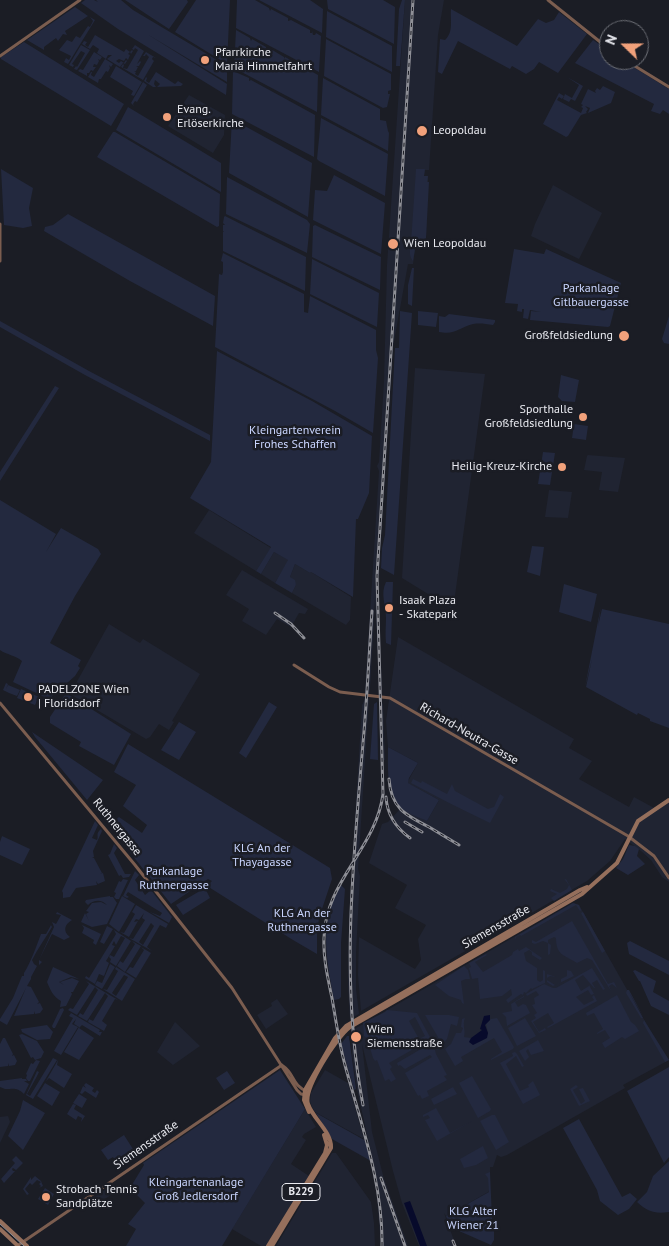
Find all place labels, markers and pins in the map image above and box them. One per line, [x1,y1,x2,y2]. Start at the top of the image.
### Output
place label: Pfarrkirche Mariä Himmelfahrt [215,46,312,74]
marker: Pfarrkirche Mariä Himmelfahrt [199,54,211,66]
place label: Evang. Erlöserkirche [177,103,244,131]
marker: Evang. Erlöserkirche [161,111,173,123]
marker: Leopoldau [415,124,429,138]
place label: Leopoldau [433,124,486,138]
marker: Wien Leopoldau [386,237,400,251]
place label: Wien Leopoldau [404,237,486,251]
place label: Großfeldsiedlung [524,329,613,343]
marker: Großfeldsiedlung [617,329,631,343]
place label: Sporthalle Großfeldsiedlung [484,403,573,431]
marker: Sporthalle Großfeldsiedlung [577,411,589,423]
place label: Heilig-Kreuz-Kirche [452,460,552,474]
marker: Heilig-Kreuz-Kirche [556,461,568,473]
place label: Isaak Plaza - Skatepark [399,594,457,622]
marker: Isaak Plaza - Skatepark [383,602,395,614]
place label: PADELZONE Wien | Floridsdorf [38,683,129,711]
marker: PADELZONE Wien | Floridsdorf [22,691,34,703]
place label: Wien Siemensstraße [367,1023,442,1051]
marker: Wien Siemensstraße [349,1030,363,1044]
place label: Strobach Tennis Sandplätze [56,1183,137,1211]
marker: Strobach Tennis Sandplätze [40,1191,52,1203]

